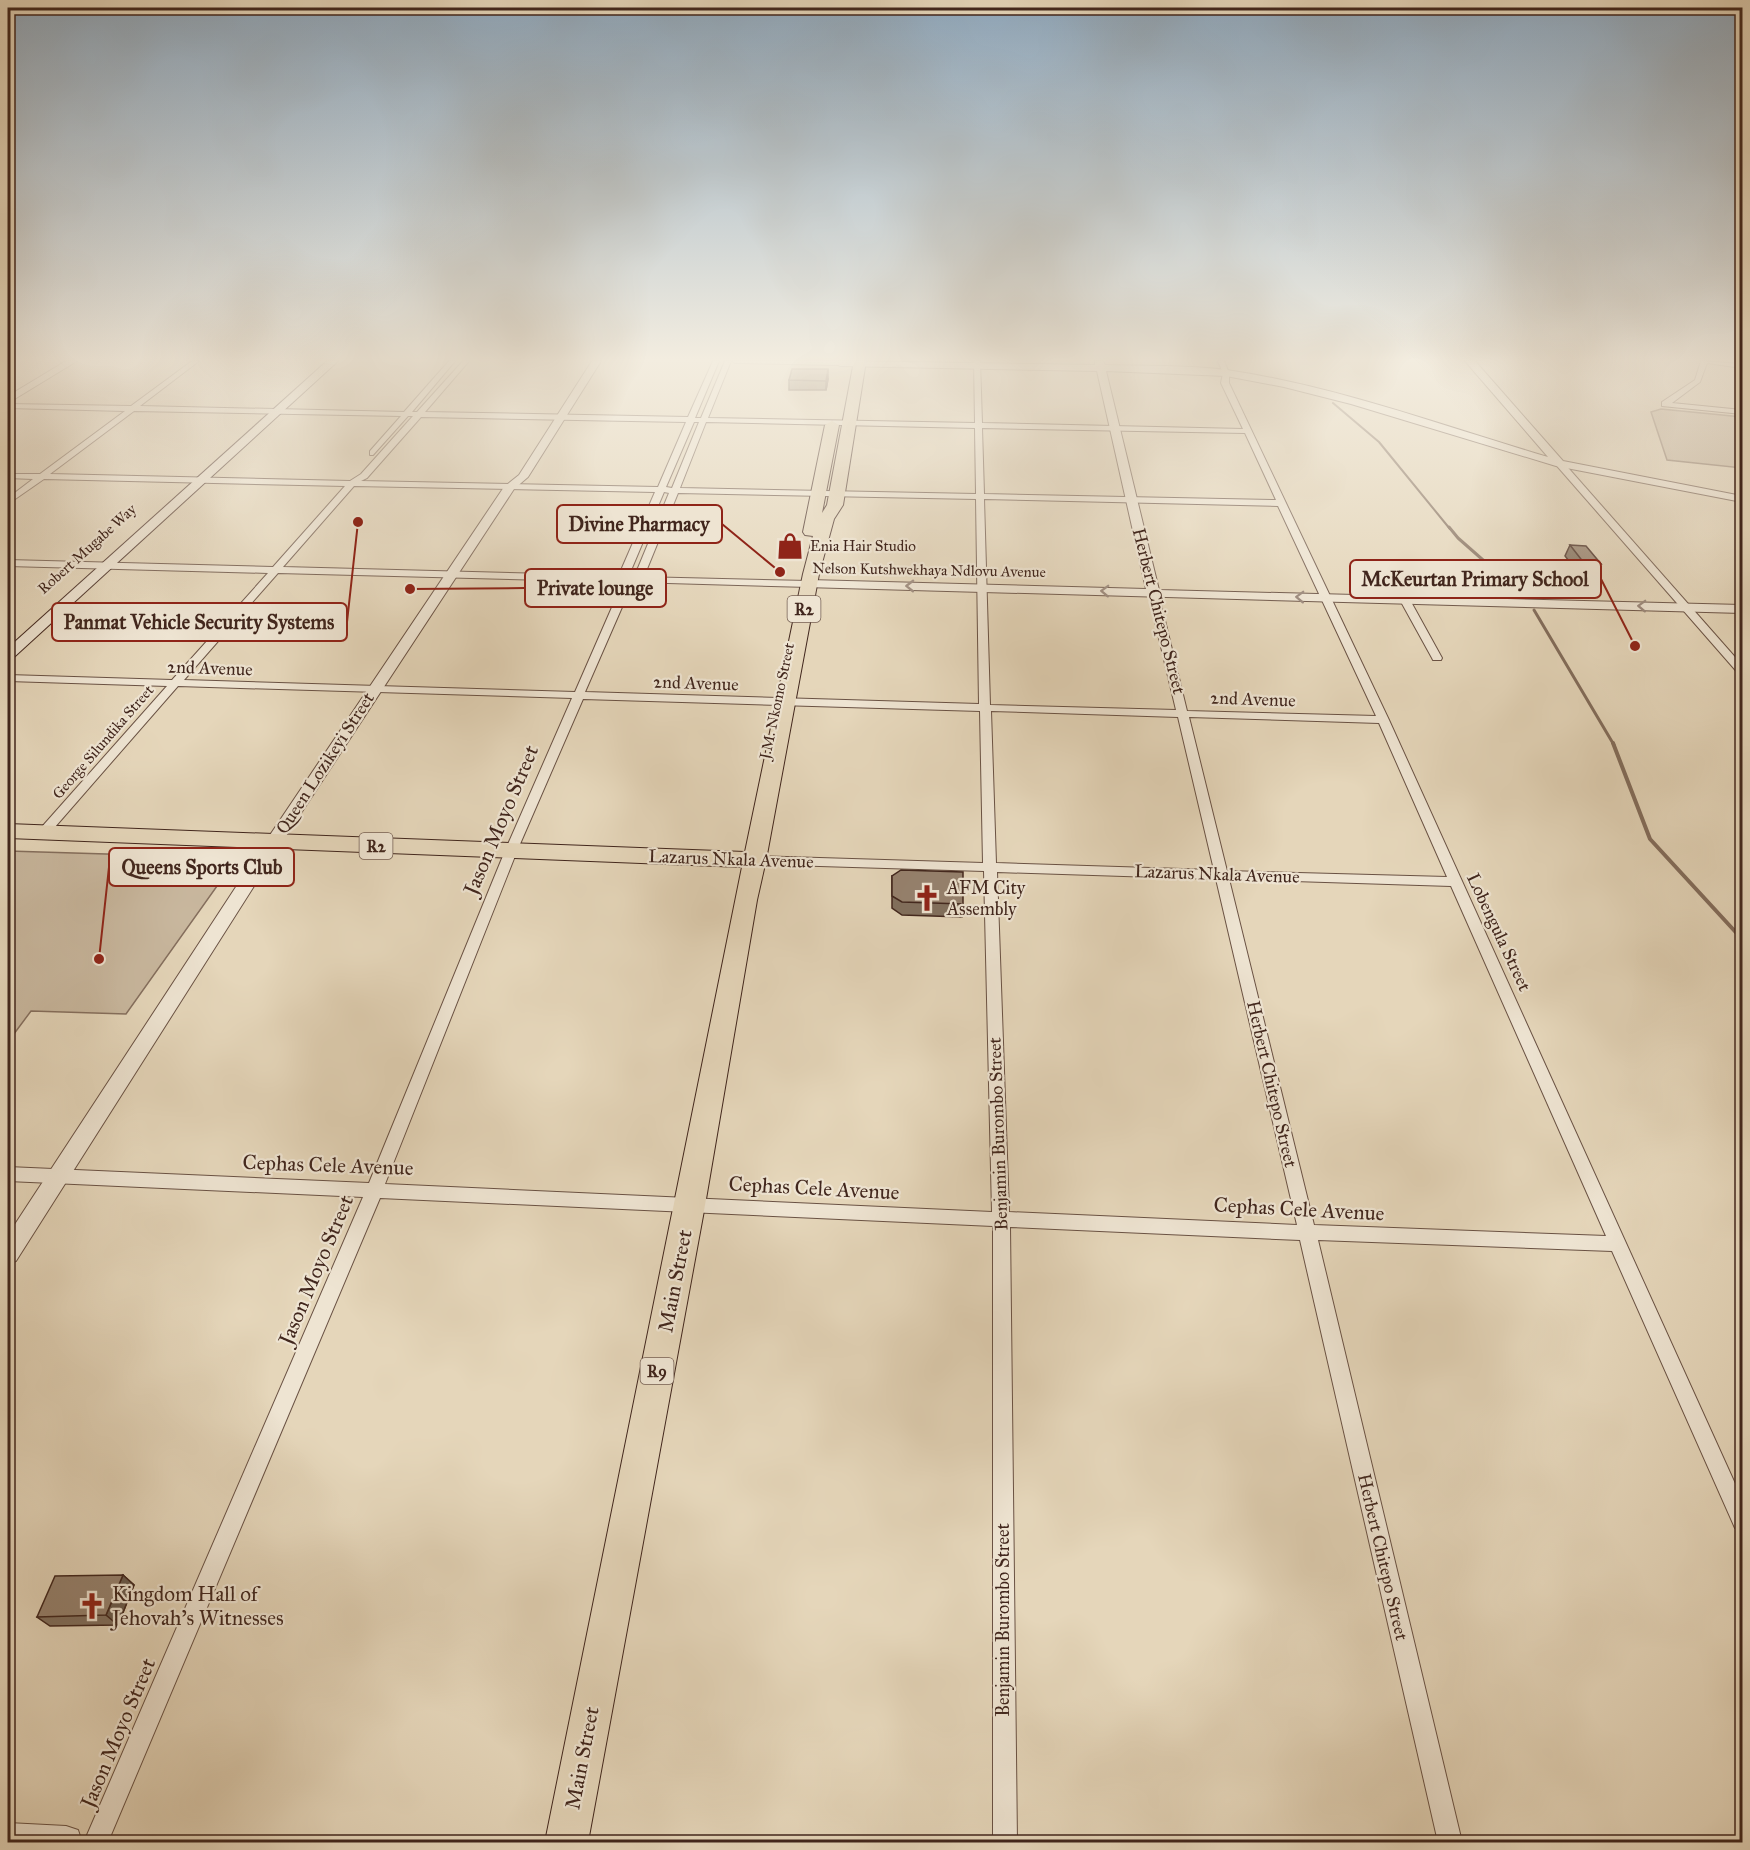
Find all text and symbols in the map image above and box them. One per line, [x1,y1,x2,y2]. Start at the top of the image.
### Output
street label: Robert Mugabe Way [34,500,141,598]
callout: Divine Pharmacy [557,505,722,543]
text: Divine Pharmacy [568,512,711,537]
street label: Herbert Chitepo Street [1128,526,1190,697]
shop icon: Enia Hair Studio [775,531,805,561]
place label: Enia Hair Studio [810,537,916,555]
street label: Nelson Kutshwekhaya Ndlovu Avenue [812,559,1046,581]
callout: McKeurtan Primary School [1350,560,1601,598]
text: McKeurtan Primary School [1361,567,1589,592]
callout: Private lounge [525,569,666,607]
text: Private lounge [537,576,654,601]
one-way arrow [906,580,915,592]
one-way arrow [1101,585,1110,597]
one-way arrow [1296,590,1305,603]
road number: R2 [788,596,820,622]
one-way arrow [1638,600,1647,612]
callout: Panmat Vehicle Security Systems [52,603,347,641]
text: Panmat Vehicle Security Systems [64,610,335,635]
street label: J.M. Nkomo Street [755,641,799,763]
street label: 2nd Avenue [167,656,253,680]
street label: 2nd Avenue [653,671,739,695]
street label: George Silundika Street [49,681,158,803]
street label: 2nd Avenue [1210,687,1296,711]
street label: Queen Lozikeyi Street [271,688,379,838]
street label: Jason Moyo Street [457,741,544,901]
road number: R2 [360,833,392,859]
street label: Lazarus Nkala Avenue [648,845,814,873]
callout: Queens Sports Club [109,848,294,886]
text: Queens Sports Club [121,855,283,880]
street label: Lazarus Nkala Avenue [1134,860,1300,888]
street label: Lobengula Street [1461,869,1536,996]
place label: AFM City Assembly [946,877,1026,920]
church icon: AFM City Assembly [912,883,942,913]
street label: Herbert Chitepo Street [1242,998,1302,1170]
street label: Benjamin Burombo Street [984,1036,1012,1231]
street label: Cephas Cele Avenue [242,1149,414,1181]
street label: Cephas Cele Avenue [728,1171,900,1205]
street label: Jason Moyo Street [272,1191,359,1351]
street label: Cephas Cele Avenue [1213,1192,1385,1226]
street label: Main Street [652,1227,698,1335]
road number: R9 [640,1358,674,1384]
street label: Herbert Chitepo Street [1353,1471,1413,1643]
street label: Benjamin Burombo Street [992,1523,1014,1717]
place label: Kingdom Hall of Jehovah's Witnesses [110,1581,284,1631]
church icon: Kingdom Hall of Jehovah's Witnesses [77,1591,107,1621]
street label: Jason Moyo Street [74,1654,161,1814]
street label: Main Street [559,1704,605,1812]

